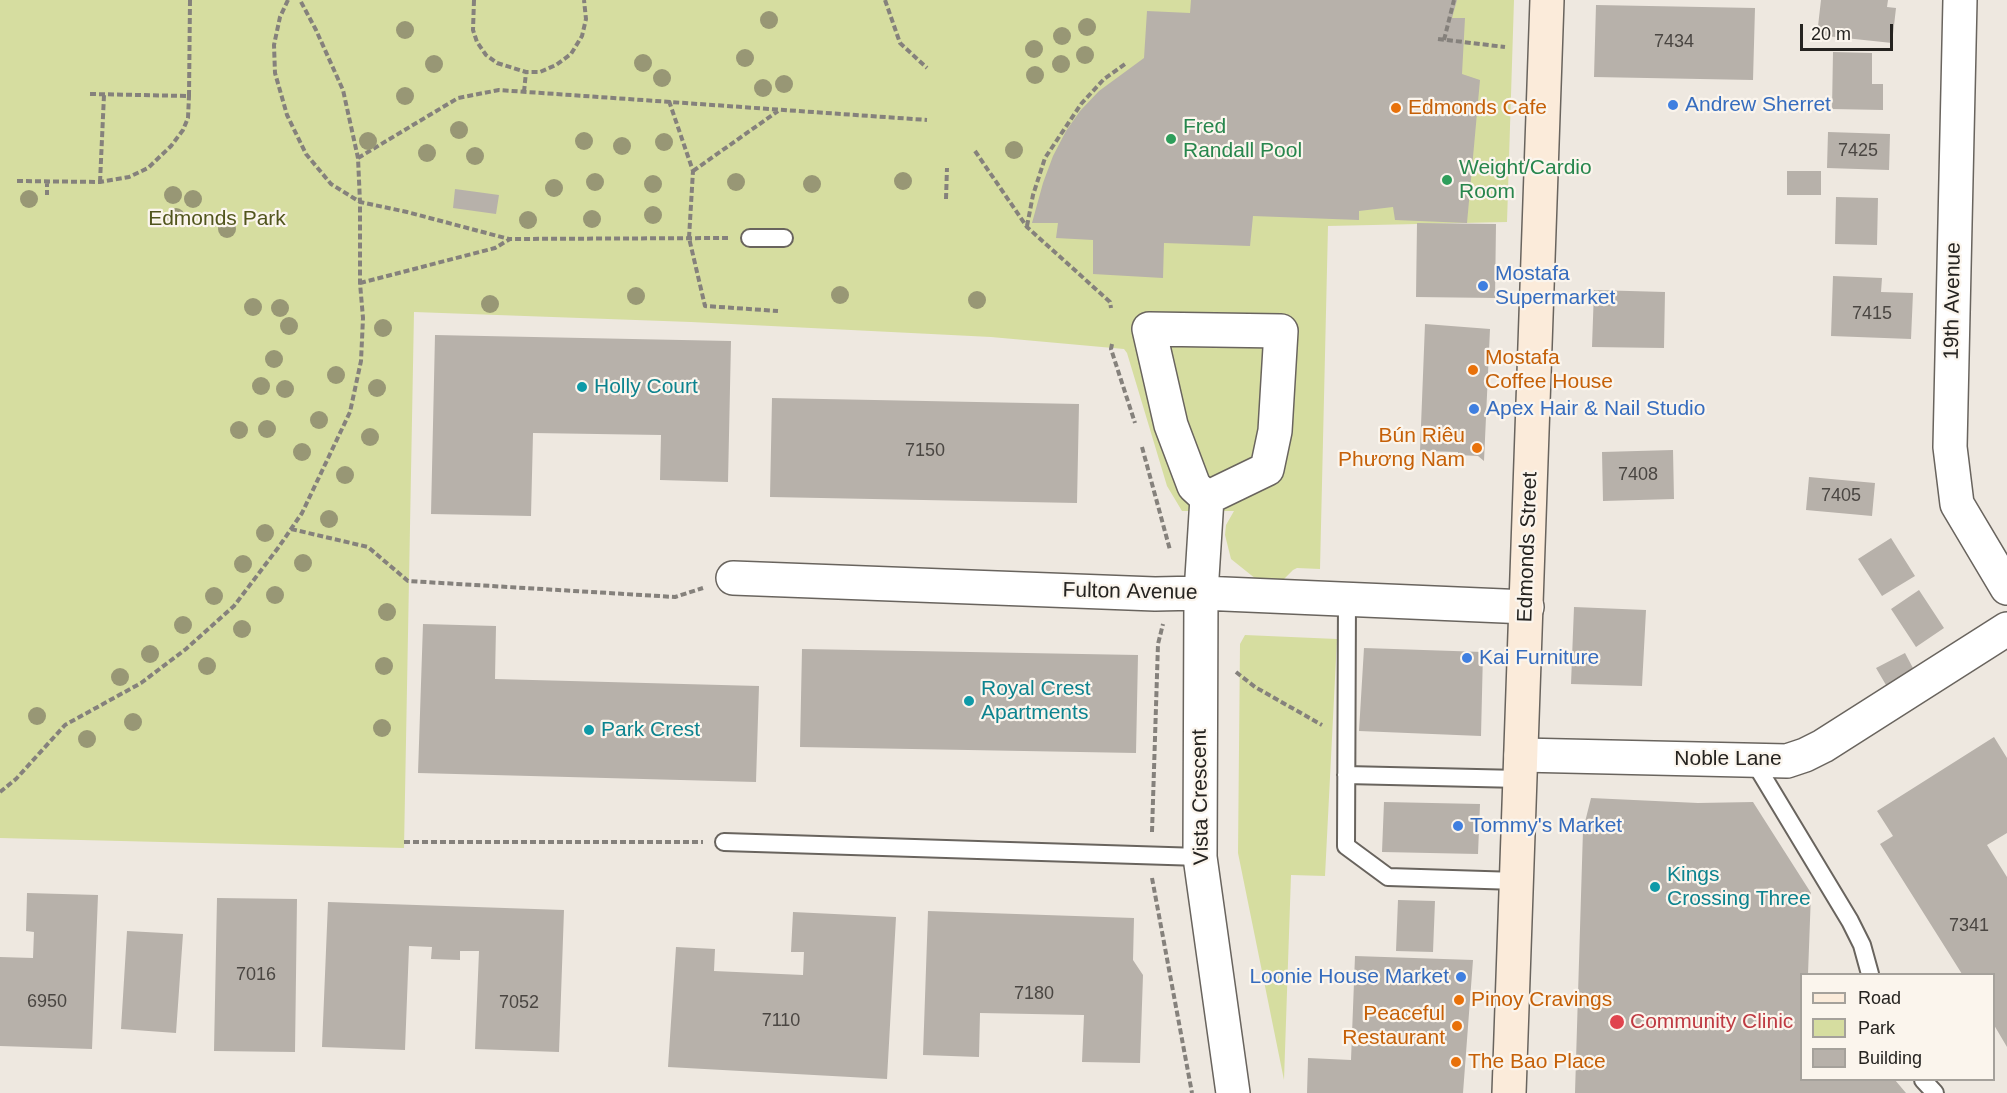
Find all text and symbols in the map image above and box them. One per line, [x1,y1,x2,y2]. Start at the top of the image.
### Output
scale bar [1803,12,1896,50]
text: 20 m [1811,24,1851,44]
house number: 7434 [1654,31,1694,53]
place label: Andrew Sherret [1685,92,1831,118]
place label: Edmonds Cafe [1408,95,1547,121]
marker: Andrew Sherret [1666,98,1680,112]
marker: Edmonds Cafe [1389,101,1403,115]
place label: Fred Randall Pool [1183,114,1302,164]
marker: Fred Randall Pool [1164,132,1178,146]
house number: 7425 [1838,140,1878,162]
place label: Weight/Cardio Room [1459,155,1592,205]
marker: Weight/Cardio Room [1440,173,1454,187]
park label: Edmonds Park [148,206,286,232]
street label: 19th Avenue [1939,242,1967,360]
place label: Mostafa Supermarket [1495,261,1615,311]
marker: Mostafa Supermarket [1476,279,1490,293]
house number: 7415 [1852,303,1892,325]
place label: Mostafa Coffee House [1485,345,1613,395]
marker: Mostafa Coffee House [1466,363,1480,377]
place label: Holly Court [594,374,698,400]
marker: Holly Court [575,380,589,394]
place label: Apex Hair & Nail Studio [1486,396,1705,422]
marker: Apex Hair & Nail Studio [1467,402,1481,416]
place label: Bún Riêu Phương Nam [1338,423,1465,473]
house number: 7150 [905,440,945,462]
marker: Bún Riêu Phương Nam [1470,441,1484,455]
house number: 7408 [1618,464,1658,486]
street label: Edmonds Street [1513,471,1543,623]
house number: 7405 [1821,485,1861,507]
street label: Fulton Avenue [1062,578,1198,606]
place label: Kai Furniture [1479,645,1599,671]
marker: Kai Furniture [1460,651,1474,665]
place label: Royal Crest Apartments [981,676,1091,726]
marker: Royal Crest Apartments [962,694,976,708]
place label: Park Crest [601,717,700,743]
marker: Park Crest [582,723,596,737]
street label: Vista Crescent [1187,729,1215,865]
street label: Noble Lane [1674,746,1782,772]
place label: Tommy's Market [1470,813,1622,839]
marker: Tommy's Market [1451,819,1465,833]
place label: Kings Crossing Three [1667,862,1811,912]
marker: Kings Crossing Three [1648,880,1662,894]
house number: 7341 [1949,915,1989,937]
house number: 7016 [236,964,276,986]
place label: Loonie House Market [1249,964,1449,990]
marker: Loonie House Market [1454,970,1468,984]
legend [1800,973,1995,1081]
house number: 7180 [1014,983,1054,1005]
place label: Pinoy Cravings [1471,987,1612,1013]
text: Road [1858,988,1901,1008]
house number: 6950 [27,991,67,1013]
house number: 7052 [499,992,539,1014]
marker: Pinoy Cravings [1452,993,1466,1007]
place label: Peaceful Restaurant [1342,1001,1445,1051]
place label: Community Clinic [1630,1009,1793,1035]
house number: 7110 [762,1010,800,1032]
marker: Community Clinic [1608,1013,1626,1031]
text: Park [1858,1018,1895,1038]
marker: Peaceful Restaurant [1450,1019,1464,1033]
text: Building [1858,1048,1922,1068]
place label: The Bao Place [1468,1049,1606,1075]
marker: The Bao Place [1449,1055,1463,1069]

